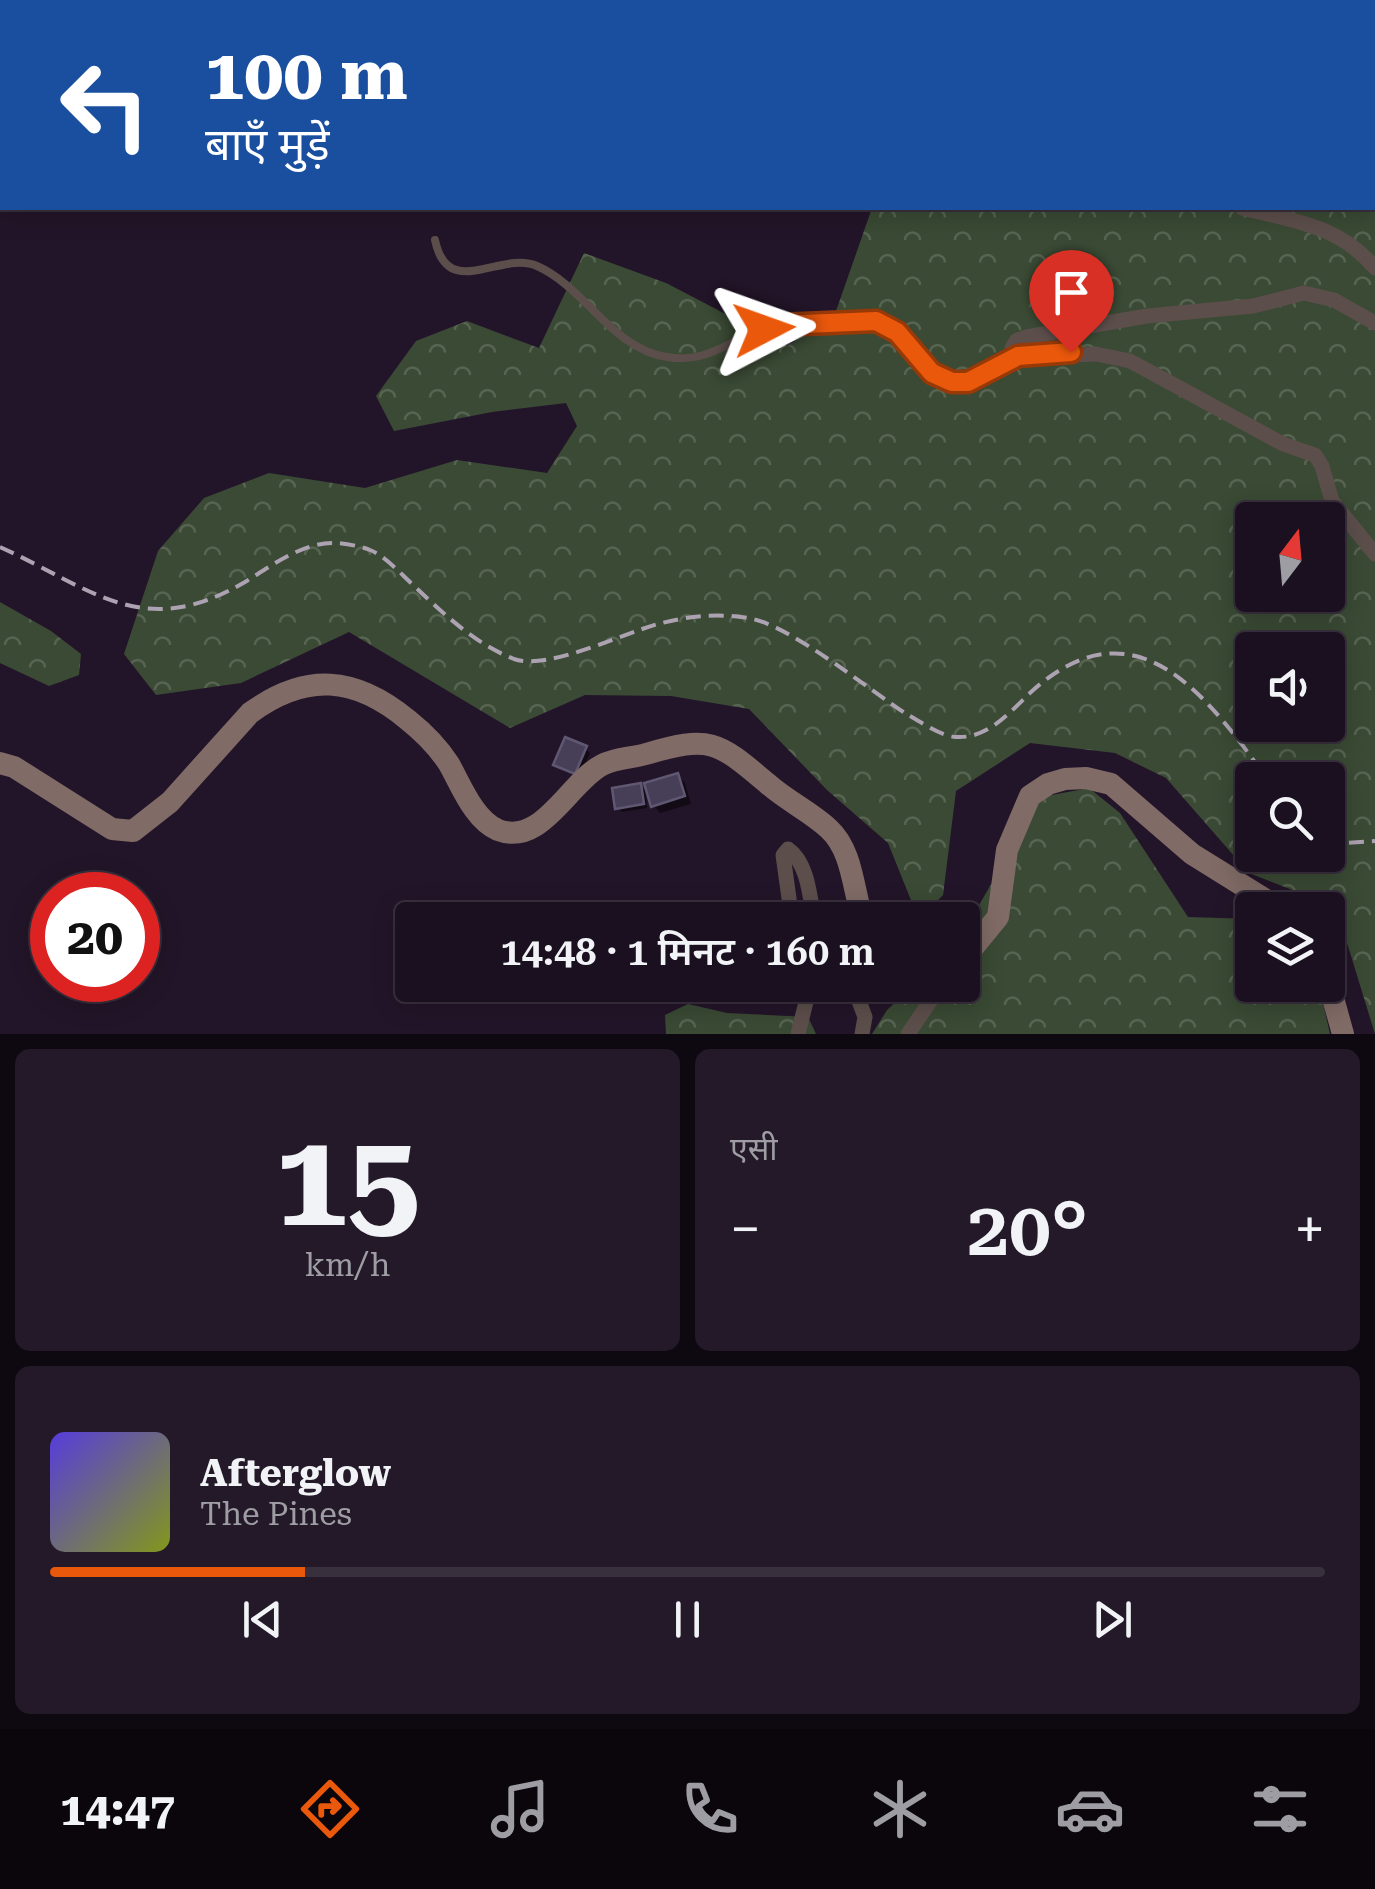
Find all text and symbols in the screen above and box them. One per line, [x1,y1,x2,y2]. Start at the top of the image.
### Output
text: 100 m [205,34,408,116]
icon: left [40,40,170,170]
text: बाएँ मुड़ें [205,118,330,171]
pin [1029,250,1114,353]
icon: arrive [1044,265,1099,320]
position arrow [712,277,816,381]
north arrow [1235,502,1345,612]
map controls [1235,502,1345,1002]
button: sound [1235,632,1345,742]
button: search [1235,762,1345,872]
speed limit sign: 20 [30,872,160,1002]
button: layers [1235,892,1345,1002]
text: 14:48 · 1 मिनट · 160 m [500,930,875,974]
text: 15 [275,1104,420,1257]
text: एसी [730,1130,778,1168]
text: 20° [967,1185,1088,1273]
text: − [730,1197,761,1261]
text: + [1294,1197,1325,1261]
text: km/h [305,1246,390,1284]
text: Afterglow [200,1451,391,1495]
text: The Pines [200,1495,352,1533]
icon: previous [235,1592,290,1647]
icon: pause [660,1592,715,1647]
icon: next [1085,1592,1140,1647]
icon: directions [295,1774,365,1844]
icon: music [485,1774,555,1844]
icon: phone [675,1774,745,1844]
icon: climate [865,1774,935,1844]
icon: car [1055,1774,1125,1844]
icon: filters [1245,1774,1315,1844]
text: 14:47 [60,1783,175,1836]

